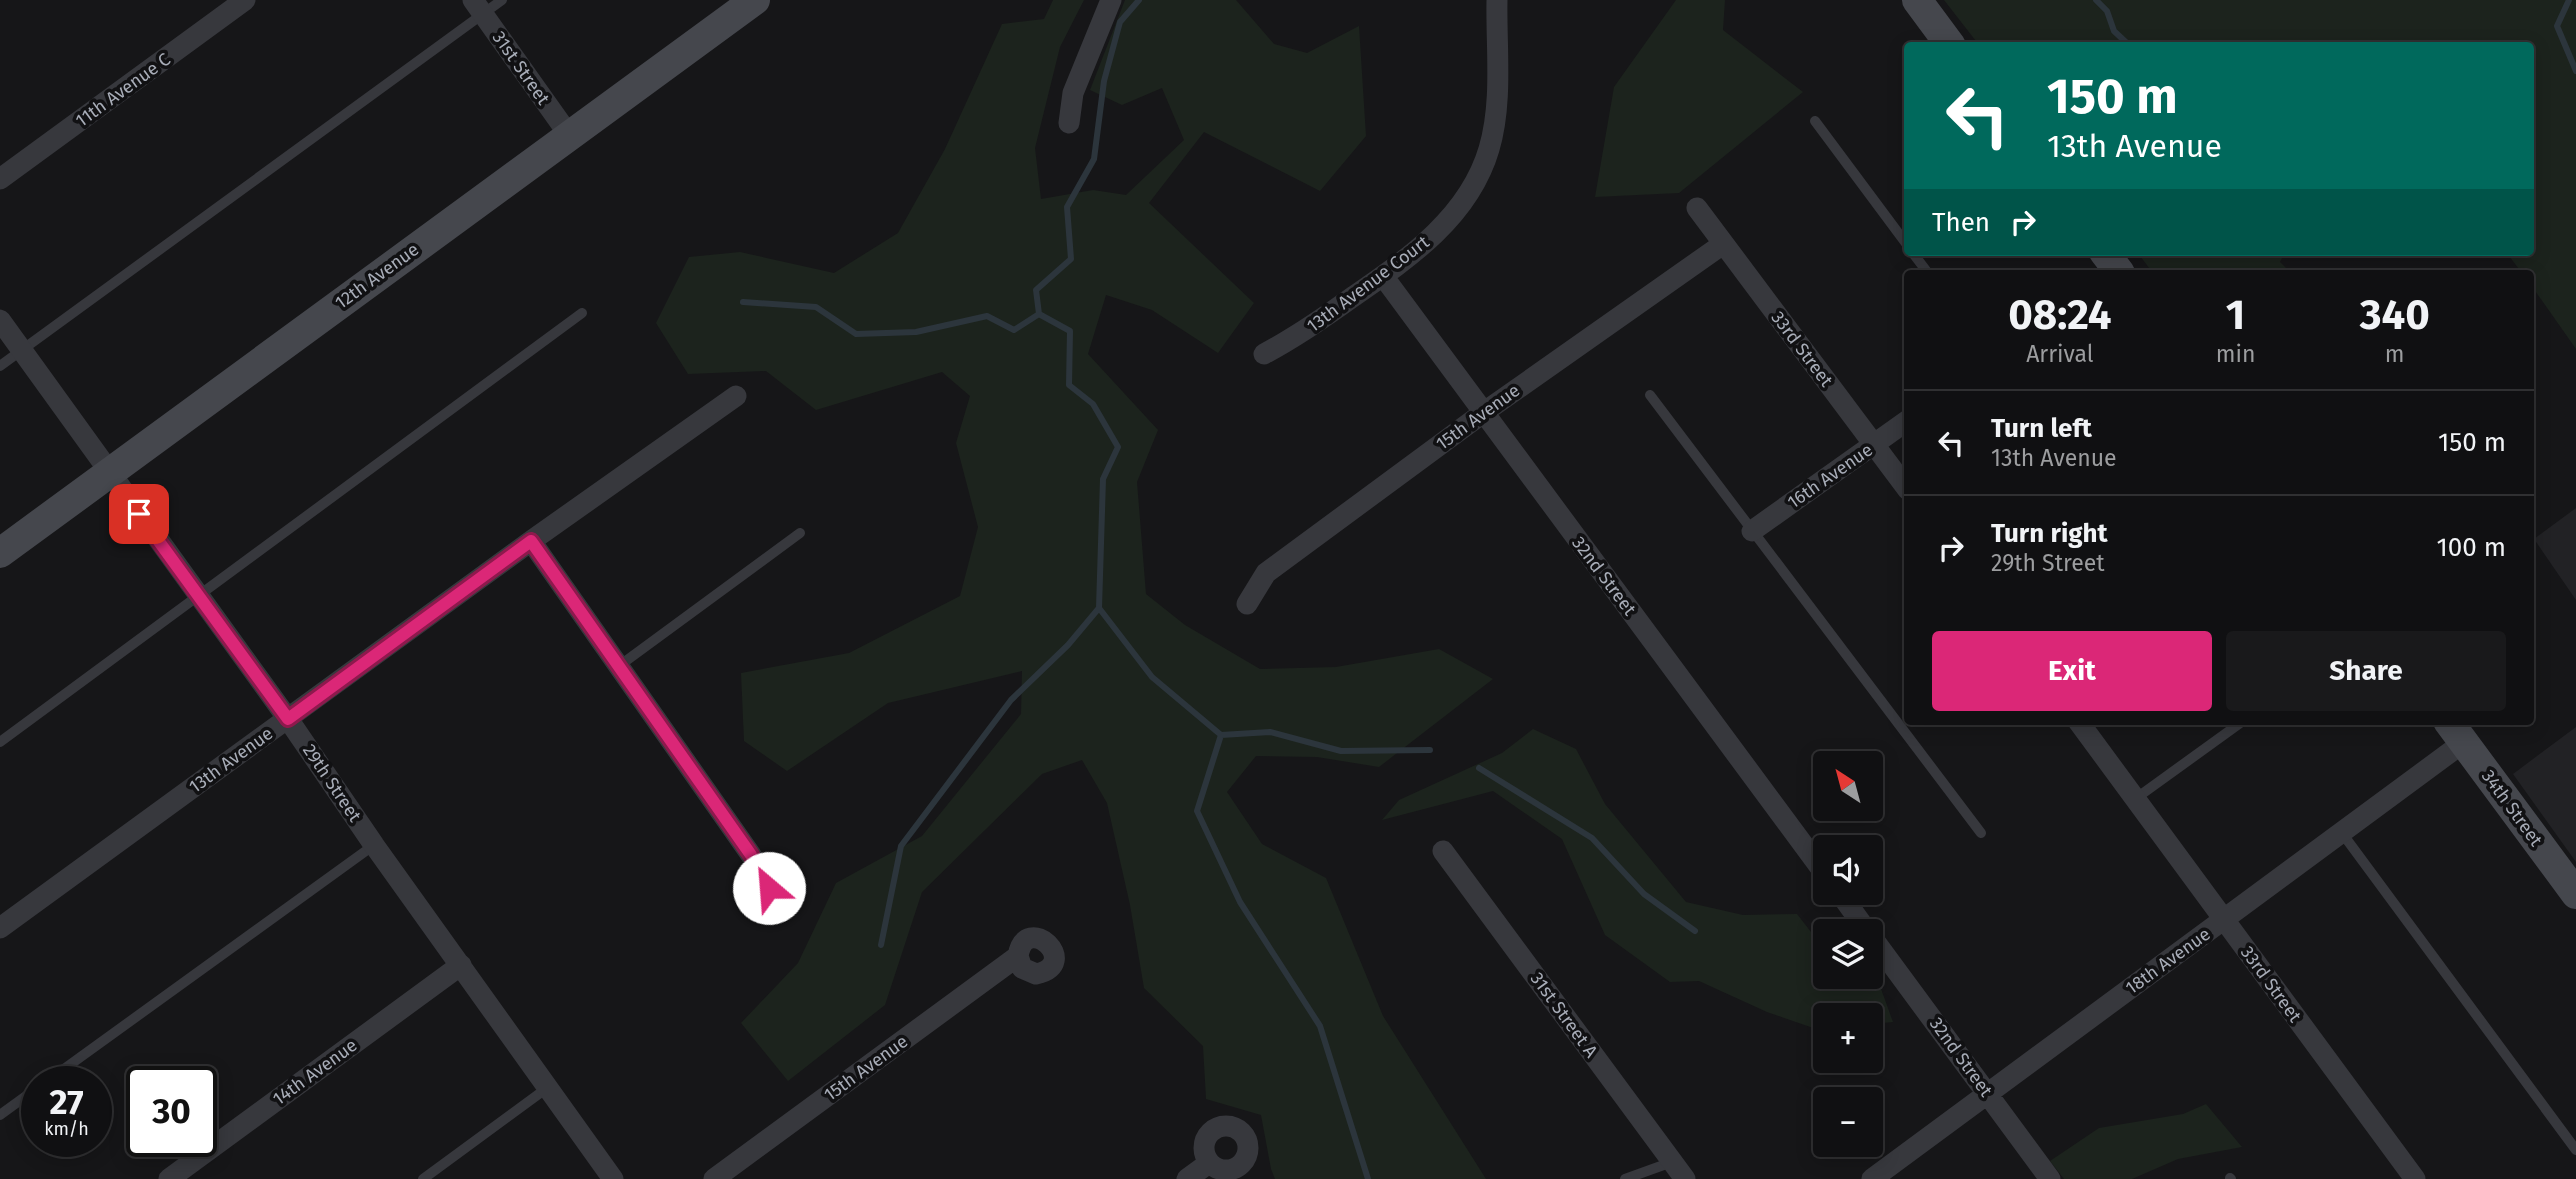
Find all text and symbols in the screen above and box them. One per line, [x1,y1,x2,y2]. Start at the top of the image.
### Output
street label: 31st Street [488,27,555,109]
street label: 11th Avenue C [71,48,175,132]
text: 150 m [2047,67,2178,126]
icon: left [1932,70,2023,161]
text: 13th Avenue [2047,127,2222,165]
icon: right [2004,203,2042,241]
text: Then [1932,207,1990,238]
street label: 13th Avenue Court [1303,231,1434,337]
street label: 12th Avenue [331,238,423,314]
text: 08:24 [2008,290,2112,340]
text: 1 [2226,290,2245,340]
text: 340 [2360,290,2430,340]
street label: 33rd Street [1767,307,1838,391]
text: Arrival [2026,340,2094,368]
text: min [2216,340,2255,368]
text: m [2385,340,2405,368]
street label: 15th Avenue [1432,379,1524,455]
text: Turn left [1991,413,2092,444]
icon: left [1932,424,1970,462]
text: 150 m [2438,427,2506,458]
street label: 16th Avenue [1783,439,1877,513]
text: 13th Avenue [1991,444,2117,472]
pin [109,484,169,544]
icon: arrive [120,495,158,533]
text: Turn right [1991,518,2108,549]
icon: right [1932,529,1970,567]
street label: 32nd Street [1567,532,1641,620]
text: 100 m [2437,532,2506,563]
text: 29th Street [1991,549,2105,577]
button: Exit [1932,631,2212,711]
button: Share [2226,631,2506,711]
street label: 13th Avenue [185,722,277,798]
street label: 29th Street [298,740,366,826]
north arrow [1813,751,1883,821]
map controls [1813,751,1883,1157]
street label: 34th Street [2477,765,2547,851]
button: sound [1813,835,1883,905]
position arrow [732,851,806,925]
button: layers [1813,919,1883,989]
street label: 18th Avenue [2121,923,2215,999]
street label: 33rd Street [2236,942,2306,1027]
street label: 31st Street A [1526,968,1603,1062]
button: + [1813,1003,1883,1073]
street label: 32nd Street [1925,1013,1997,1101]
street label: 15th Avenue [820,1030,912,1106]
street label: 14th Avenue [269,1034,361,1110]
speed limit sign: 30 [126,1066,217,1157]
text: 27 [49,1081,84,1123]
button: − [1813,1087,1883,1157]
text: km/h [44,1118,89,1140]

